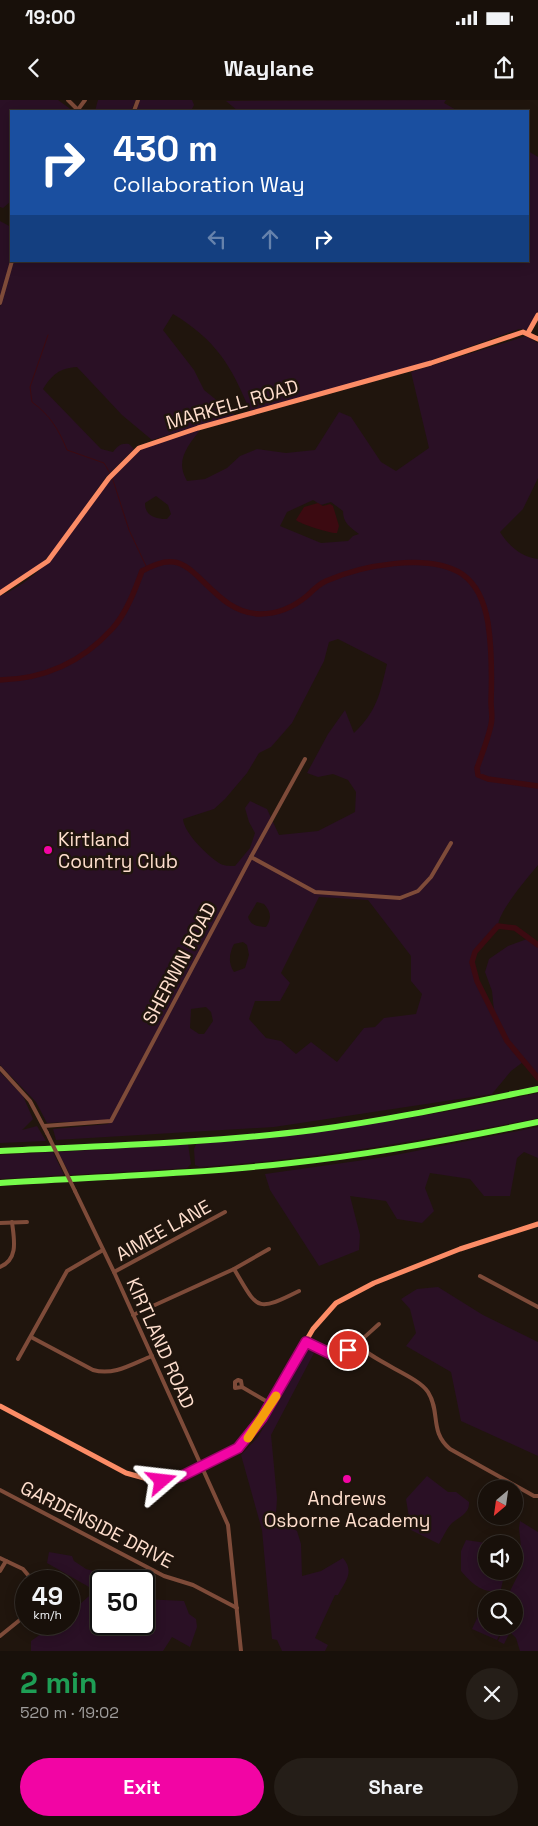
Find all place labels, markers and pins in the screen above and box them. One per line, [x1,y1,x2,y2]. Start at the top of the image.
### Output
place label: Kirtland Country Club [58,827,178,874]
marker: Kirtland Country Club [42,844,54,856]
pin [327,1329,369,1371]
marker: Andrews Osborne Academy [341,1473,353,1485]
place label: Andrews Osborne Academy [264,1486,430,1533]

